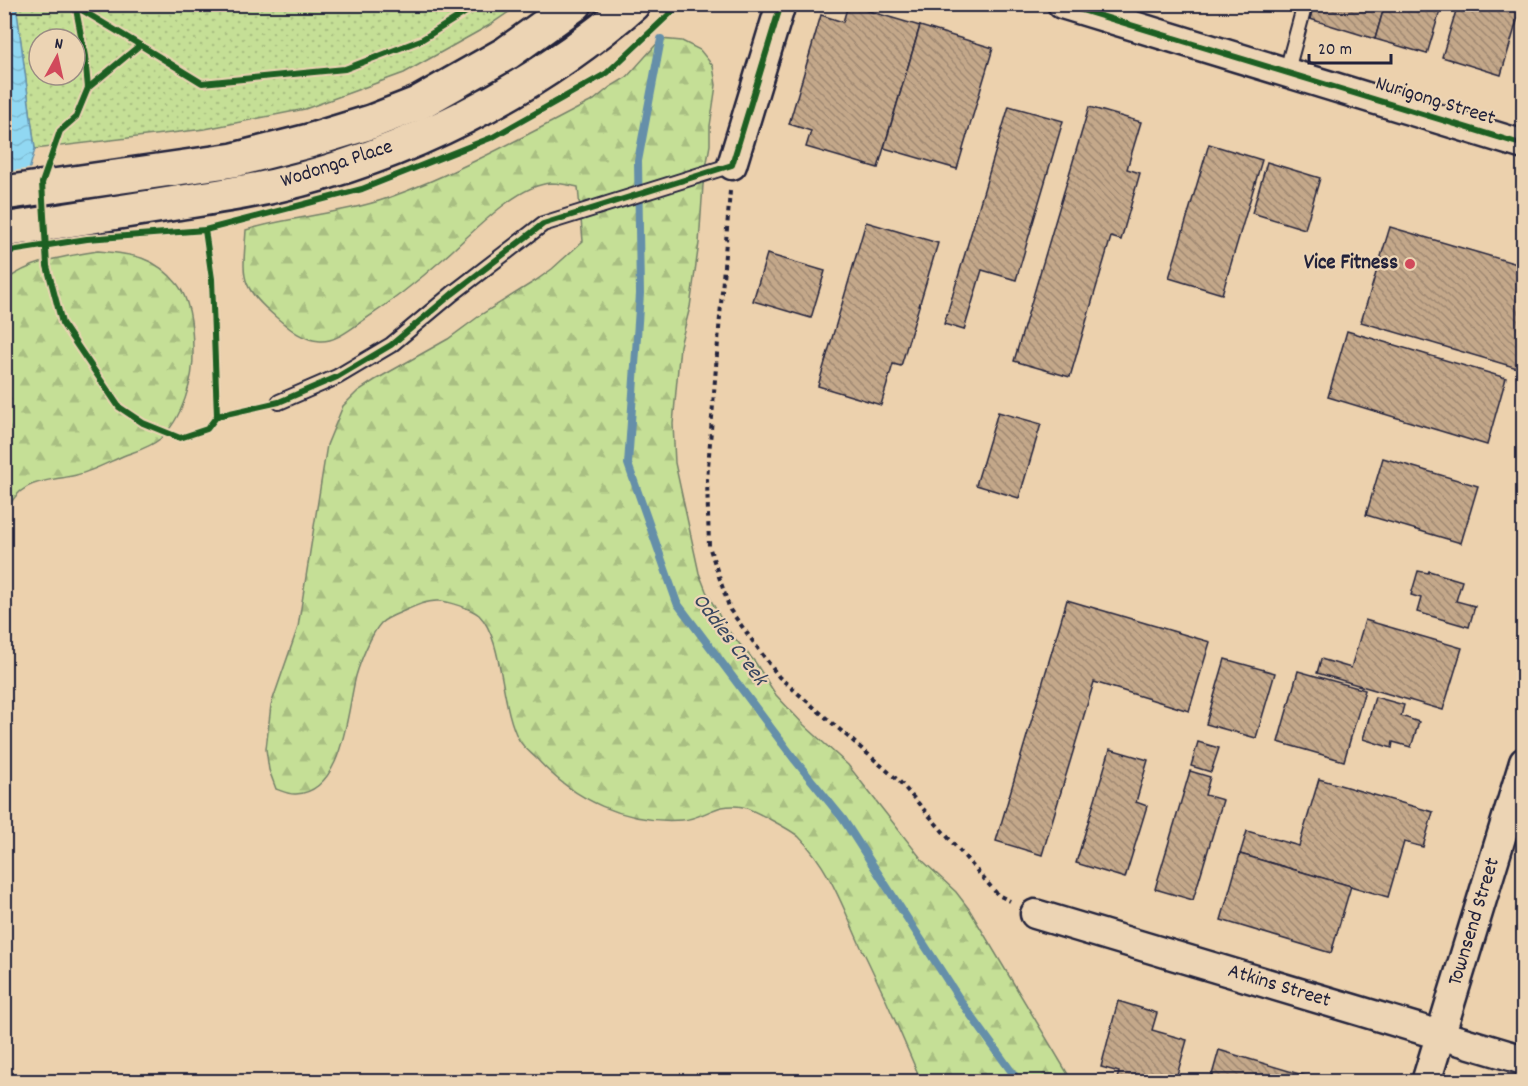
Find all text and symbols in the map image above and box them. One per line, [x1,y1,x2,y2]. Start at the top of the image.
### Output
north arrow [27,27,87,87]
scale bar [1309,27,1392,65]
text: N [53,33,64,57]
text: 20 m [1318,38,1352,63]
street label: Nurigong Street [1371,69,1499,135]
street label: Wodonga Place [277,133,397,197]
place label: Vice Fitness [1304,249,1398,279]
marker: Vice Fitness [1403,257,1417,271]
water label: Oddies Creek [684,587,775,694]
street label: Townsend Street [1441,854,1509,990]
street label: Atkins Street [1224,957,1334,1017]

